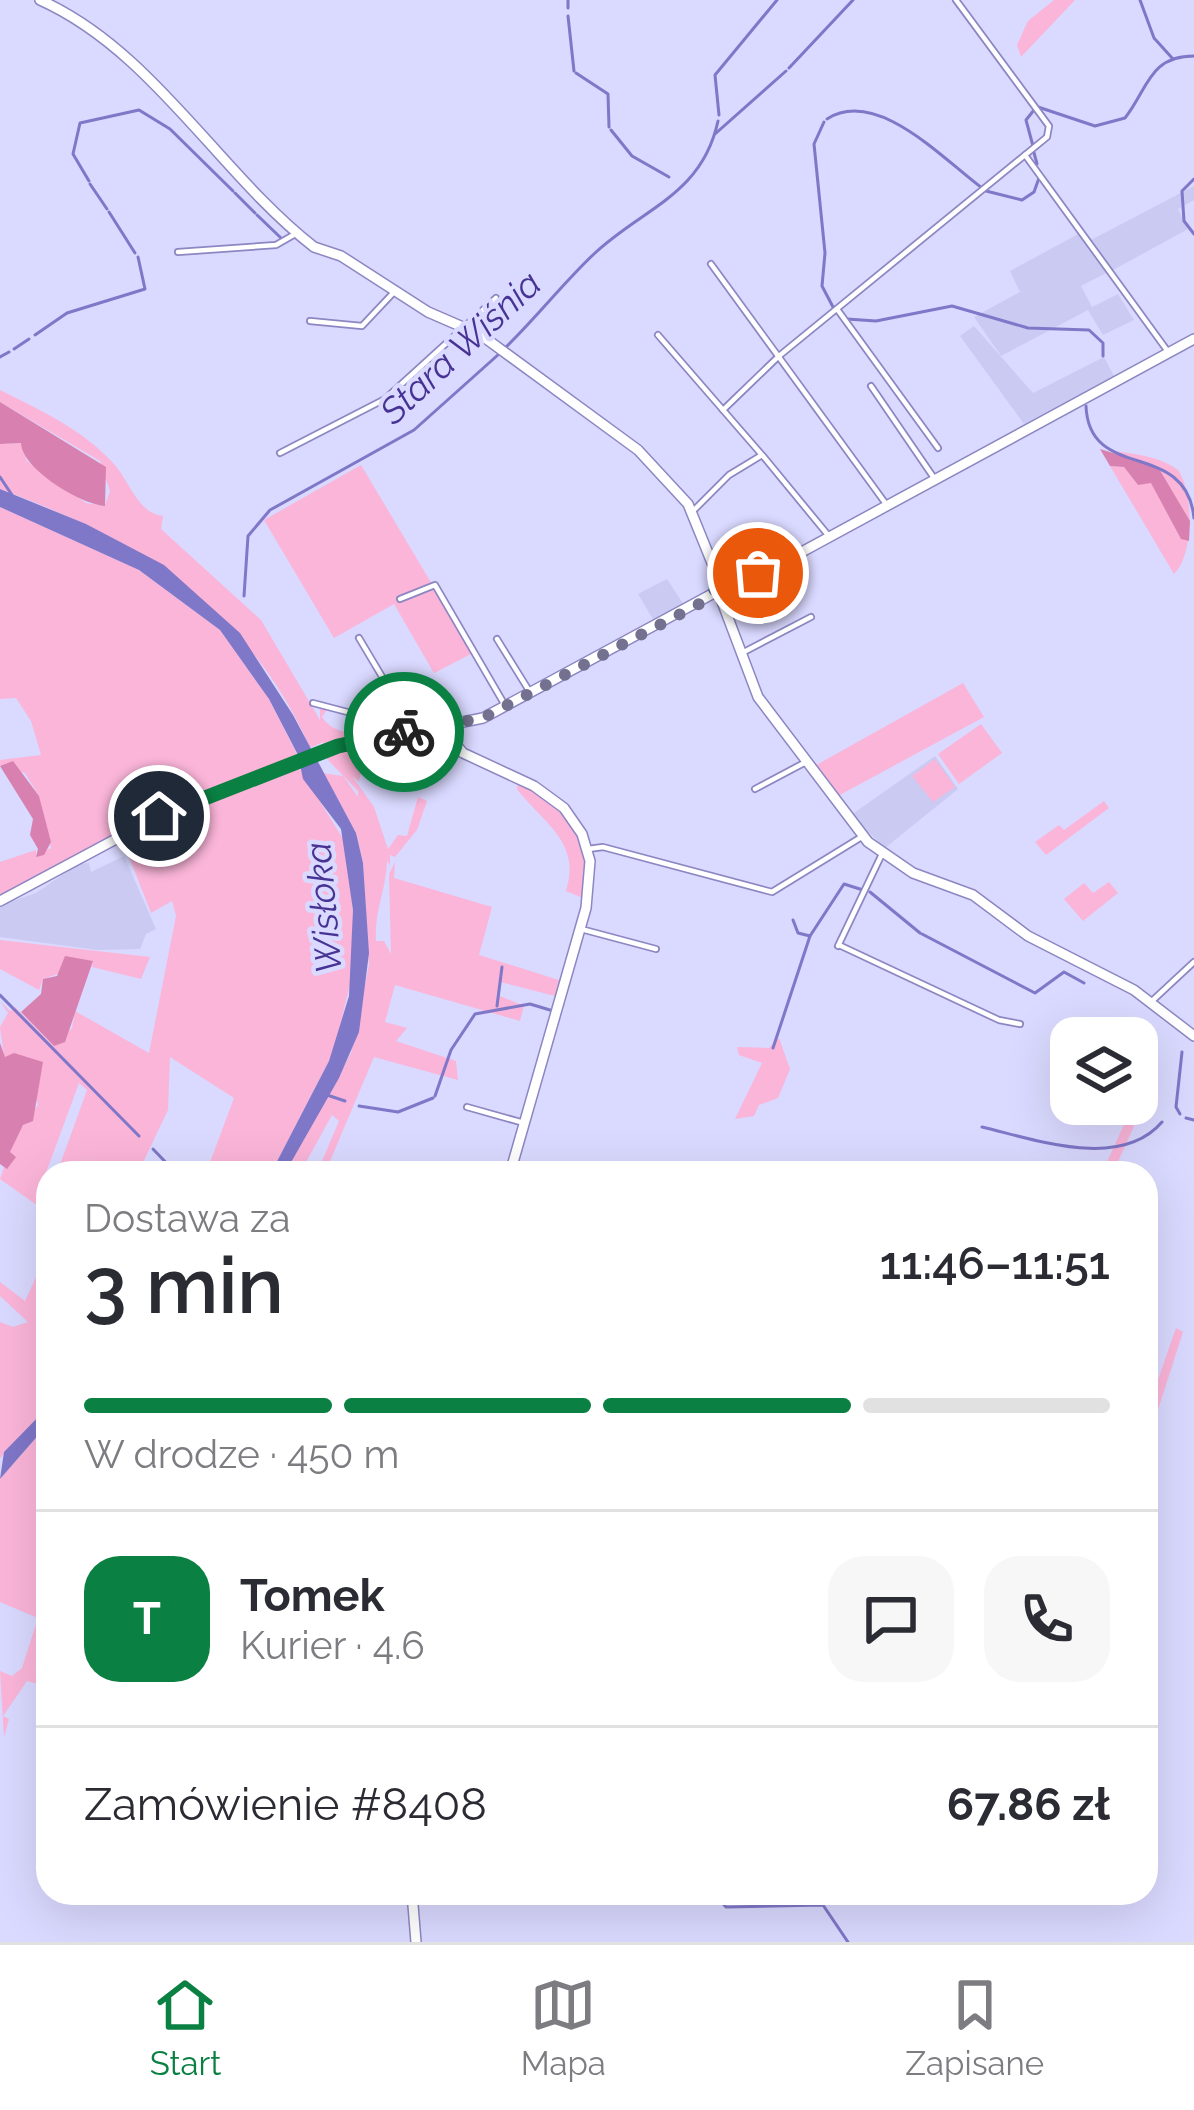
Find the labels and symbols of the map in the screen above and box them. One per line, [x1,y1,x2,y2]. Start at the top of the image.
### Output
water label: Stara Wiśnia [370,262,549,433]
pin [707,522,809,624]
courier [344,672,464,792]
pin [108,765,210,867]
water label: Wisłoka [296,841,350,975]

